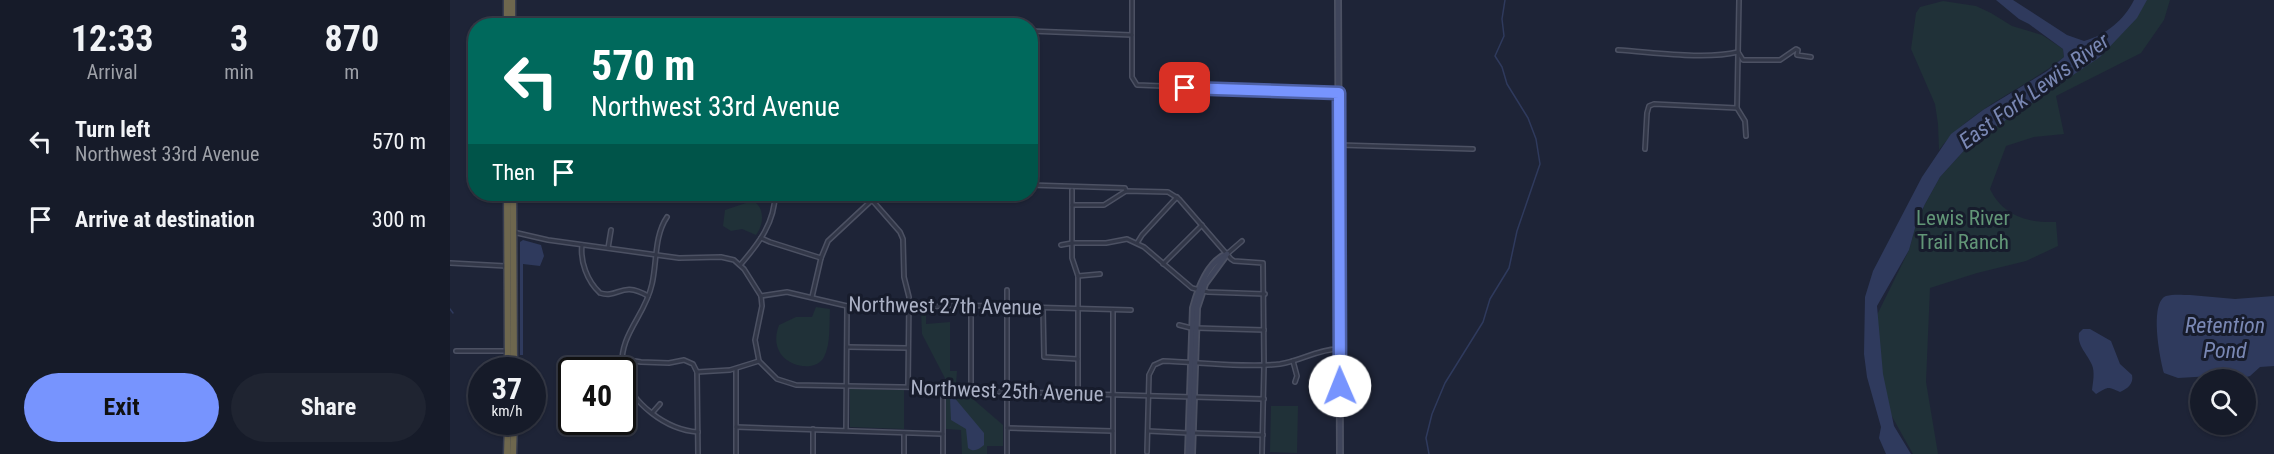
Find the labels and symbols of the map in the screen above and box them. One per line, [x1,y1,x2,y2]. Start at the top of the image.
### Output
water label: East Fork Lewis River [1954,28,2114,154]
pin [1159,62,1210,113]
park label: Lewis River Trail Ranch [1916,206,2010,254]
street label: Northwest 27th Avenue [848,292,1042,320]
water label: Retention Pond [2185,313,2265,363]
position arrow [1308,354,1372,418]
speed limit sign: 40 [558,357,636,435]
street label: Northwest 25th Avenue [910,376,1104,406]

